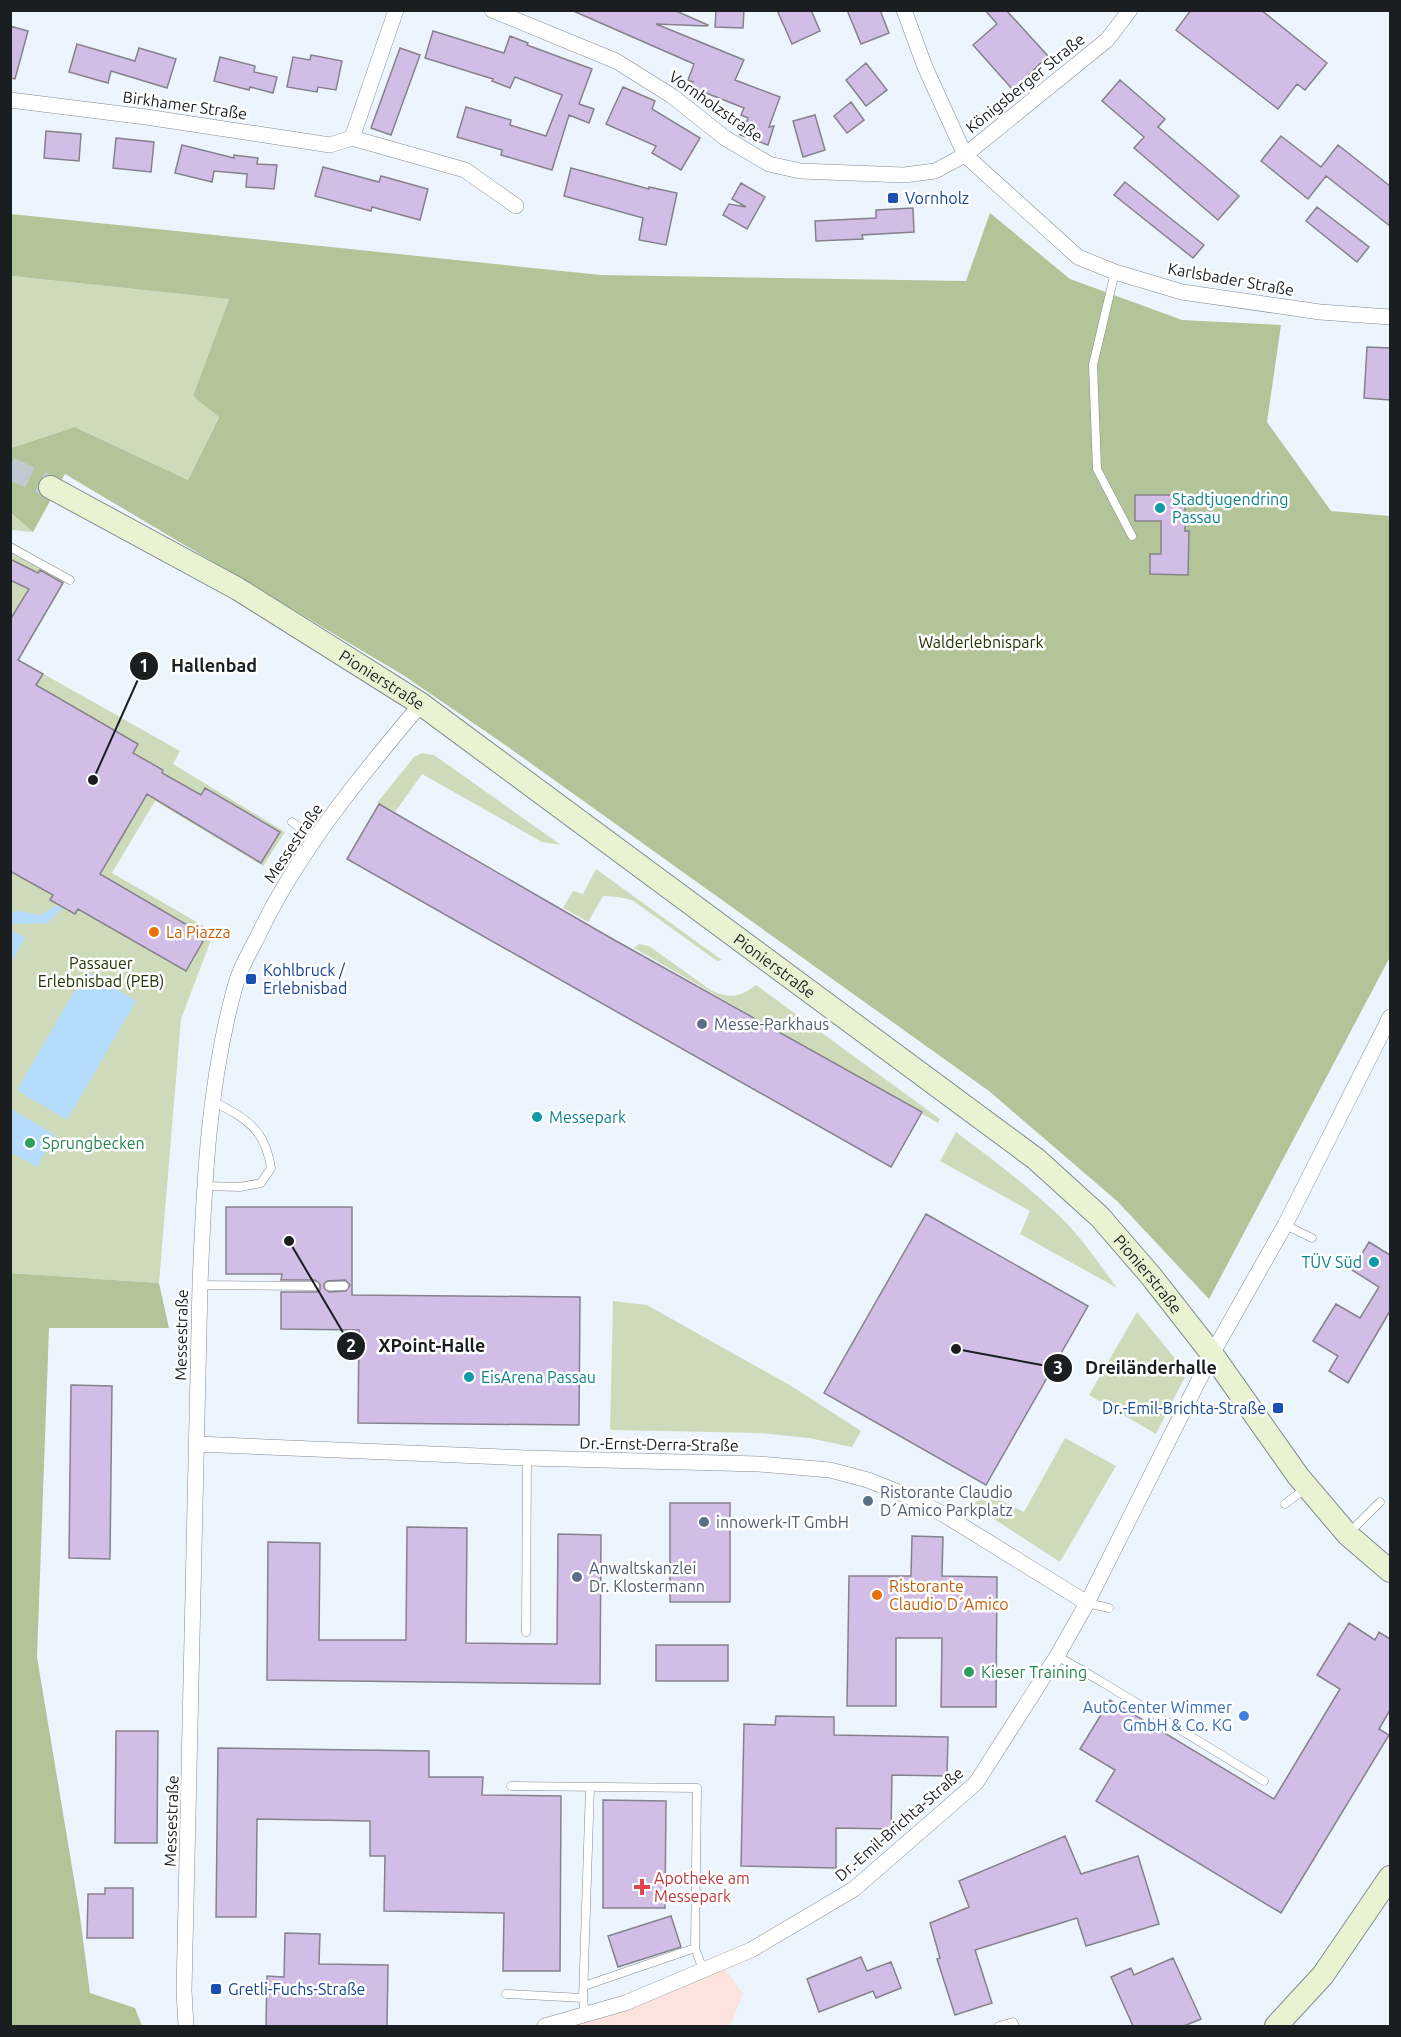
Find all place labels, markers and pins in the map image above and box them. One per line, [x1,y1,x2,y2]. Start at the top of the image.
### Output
place label: Vornholz [905,189,969,207]
marker: Vornholz [886,191,900,205]
place label: Stadtjugendring Passau [1172,490,1288,526]
marker: Stadtjugendring Passau [1153,501,1167,515]
callout: Hallenbad [129,648,269,684]
place label: La Piazza [166,923,231,941]
marker: La Piazza [147,925,161,939]
place label: Kohlbruck / Erlebnisbad [263,961,347,997]
marker: Kohlbruck / Erlebnisbad [244,972,258,986]
place label: Messe-Parkhaus [714,1015,829,1033]
marker: Messe-Parkhaus [695,1017,709,1031]
place label: Messepark [549,1108,626,1126]
marker: Messepark [530,1110,544,1124]
place label: Sprungbecken [42,1134,145,1152]
marker: Sprungbecken [23,1136,37,1150]
place label: TÜV Süd [1301,1253,1362,1271]
marker: TÜV Süd [1367,1255,1381,1269]
callout: XPoint-Halle [336,1328,497,1364]
callout: Dreiländerhalle [1043,1350,1229,1386]
place label: EisArena Passau [481,1368,596,1386]
marker: EisArena Passau [462,1370,476,1384]
place label: Dr.-Emil-Brichta-Straße [1102,1399,1266,1417]
marker: Dr.-Emil-Brichta-Straße [1271,1401,1285,1415]
place label: Ristorante Claudio D´Amico Parkplatz [880,1483,1013,1519]
marker: Ristorante Claudio D´Amico Parkplatz [861,1494,875,1508]
place label: innowerk-IT GmbH [716,1513,849,1531]
marker: innowerk-IT GmbH [697,1515,711,1529]
place label: Anwaltskanzlei Dr. Klostermann [589,1559,705,1595]
marker: Anwaltskanzlei Dr. Klostermann [570,1570,584,1584]
place label: Ristorante Claudio D´Amico [889,1577,1009,1613]
marker: Ristorante Claudio D´Amico [870,1588,884,1602]
place label: Kieser Training [981,1663,1087,1681]
marker: Kieser Training [962,1665,976,1679]
place label: AutoCenter Wimmer GmbH & Co. KG [1083,1698,1232,1734]
marker: AutoCenter Wimmer GmbH & Co. KG [1237,1709,1251,1723]
place label: Apotheke am Messepark [654,1869,750,1905]
marker: Apotheke am Messepark [635,1880,649,1894]
place label: Gretli-Fuchs-Straße [228,1980,365,1998]
marker: Gretli-Fuchs-Straße [209,1982,223,1996]

